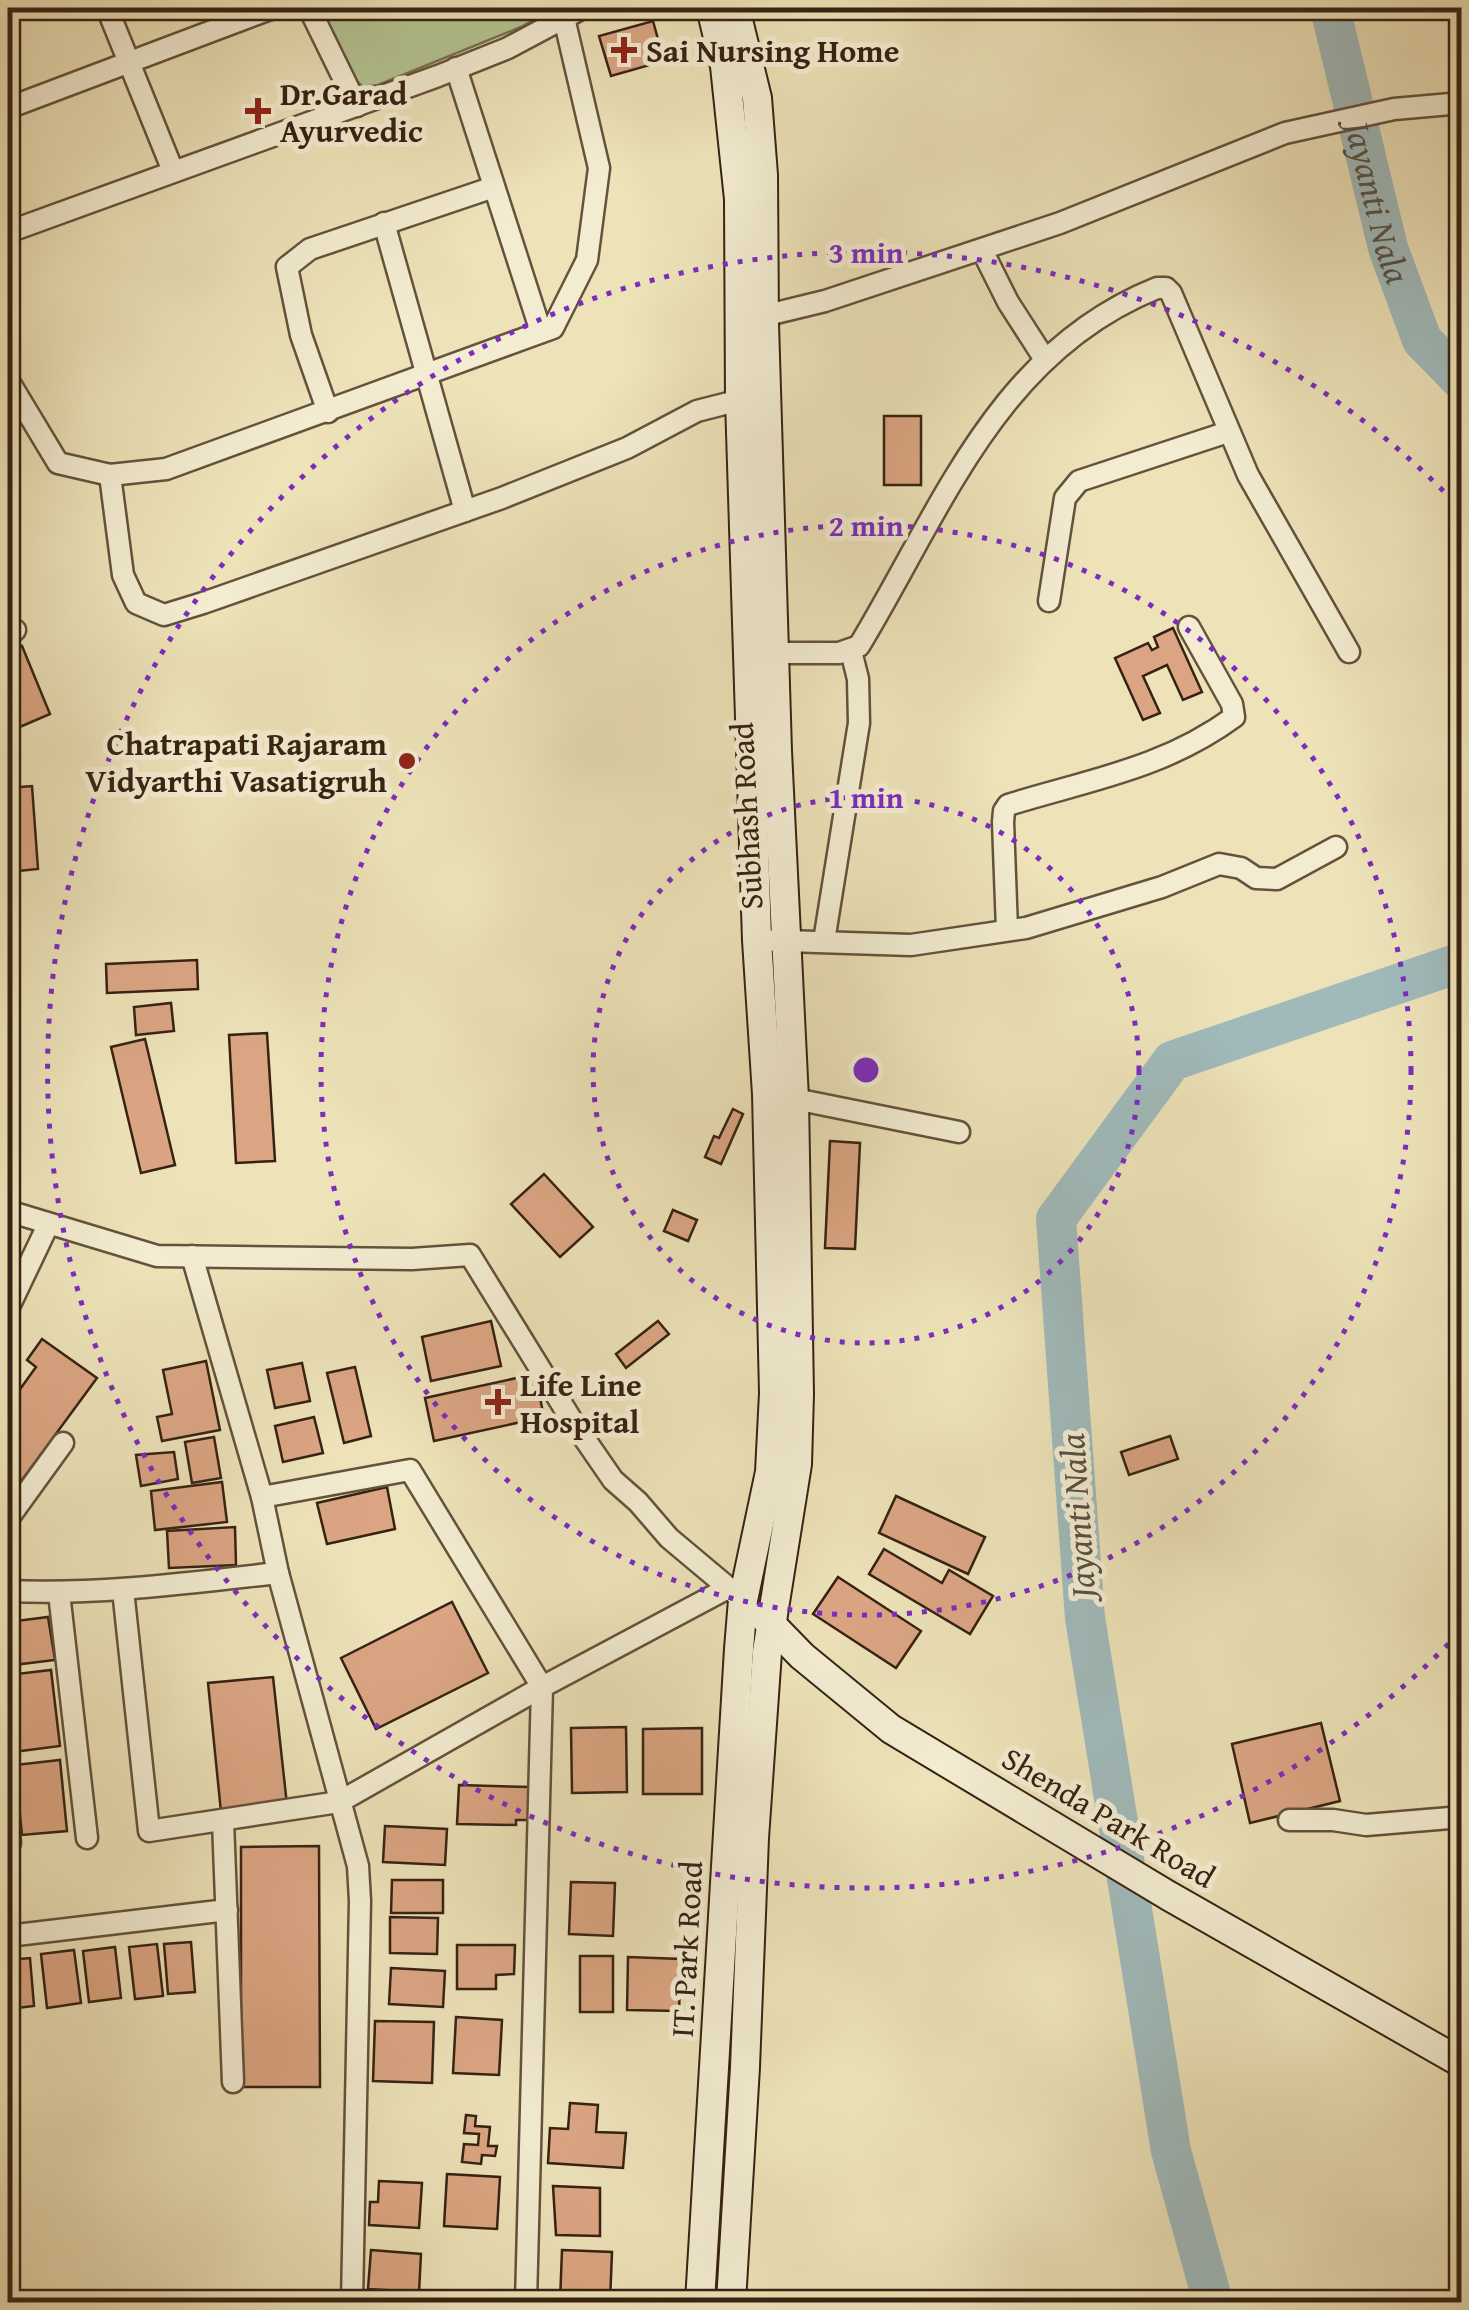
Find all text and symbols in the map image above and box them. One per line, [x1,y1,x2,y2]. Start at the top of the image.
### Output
place label: Sai Nursing Home [646,27,899,74]
marker: Sai Nursing Home [611,37,637,63]
place label: Dr.Garad Ayurvedic [280,70,423,154]
marker: Dr.Garad Ayurvedic [245,98,271,124]
water label: Jayanti Nala [1332,111,1424,290]
text: 3 min [829,230,904,274]
text: 2 min [829,503,904,547]
place label: Chatrapati Rajaram Vidyarthi Vasatigruh [85,720,388,804]
street label: Subhash Road [718,721,774,911]
marker: Chatrapati Rajaram Vidyarthi Vasatigruh [396,750,418,772]
text: 1 min [829,775,904,819]
centre of rings [848,1052,884,1088]
place label: Life Line Hospital [520,1361,642,1445]
marker: Life Line Hospital [485,1389,511,1415]
water label: Jayanti Nala [1046,1432,1109,1605]
street label: Shenda Park Road [993,1735,1225,1899]
street label: IT. Park Road [658,1860,714,2038]

